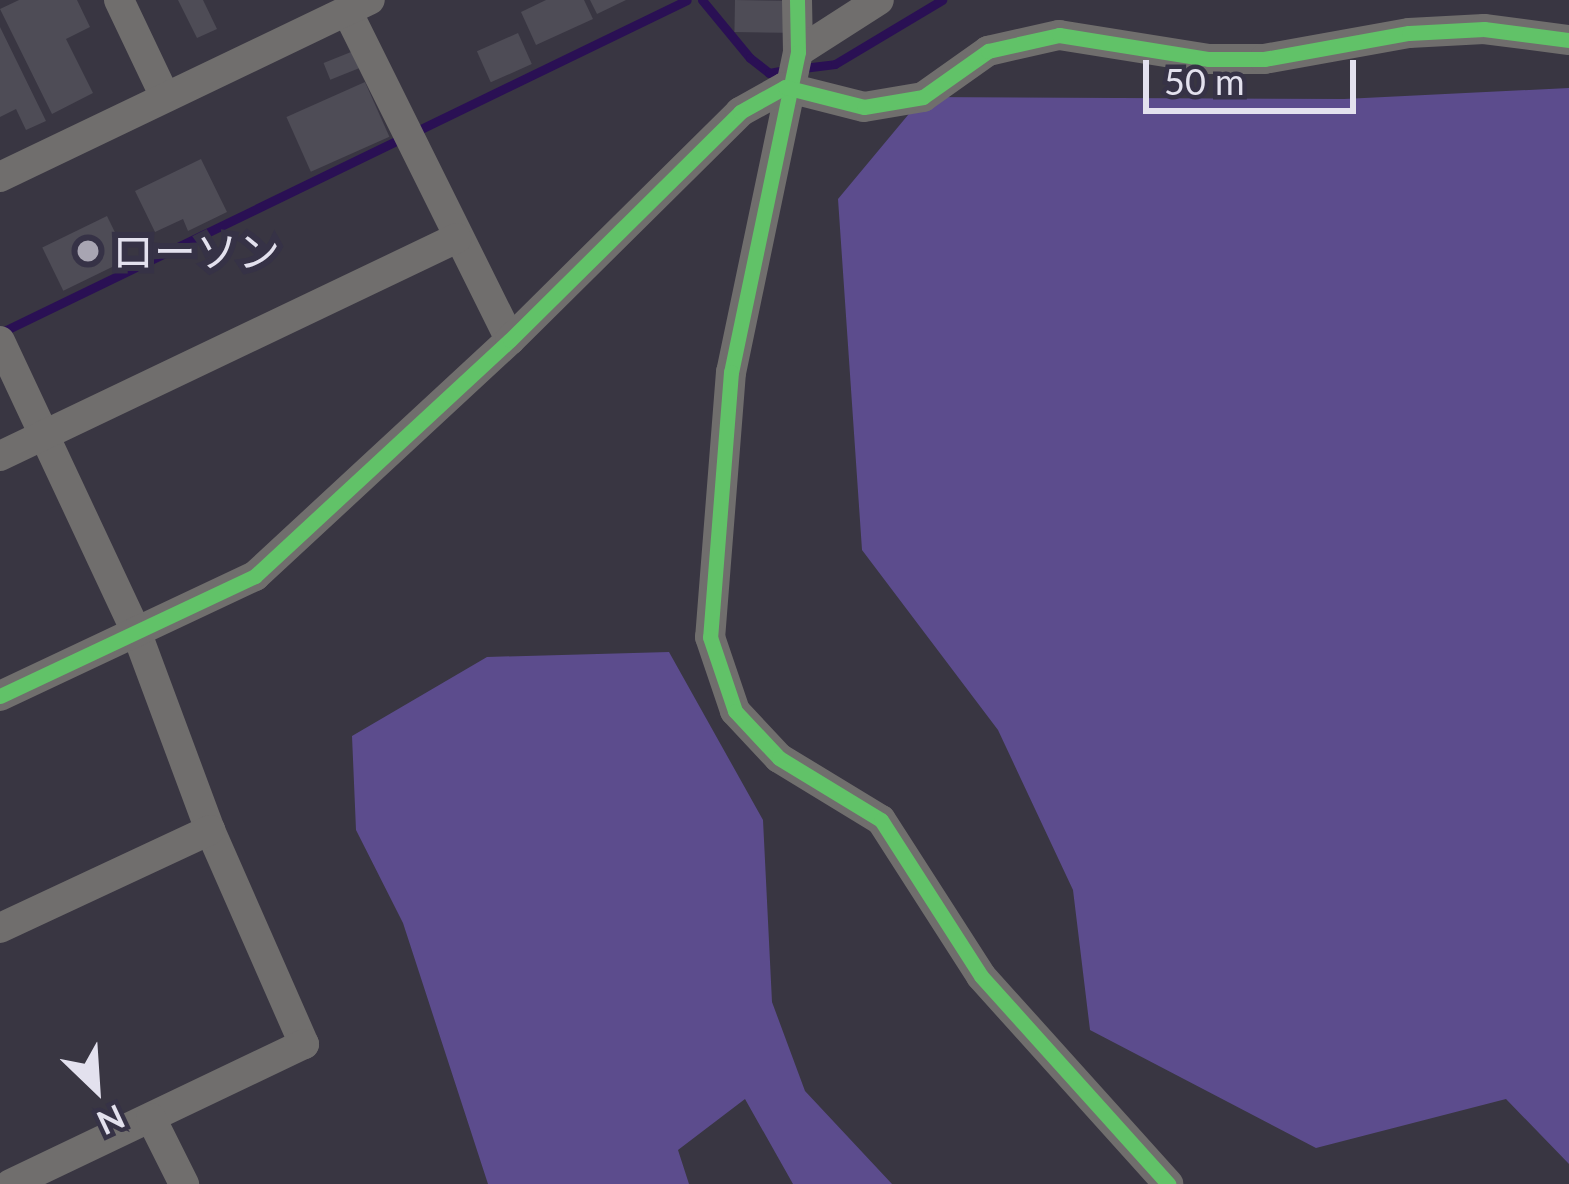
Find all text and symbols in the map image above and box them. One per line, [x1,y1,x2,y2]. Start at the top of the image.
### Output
scale bar [1149,36,1362,110]
text: 50 m [1164,59,1245,103]
place label: ローソン [112,226,280,276]
marker: ローソン [75,238,101,264]
north arrow [36,1028,156,1148]
text: N [91,1097,131,1144]

